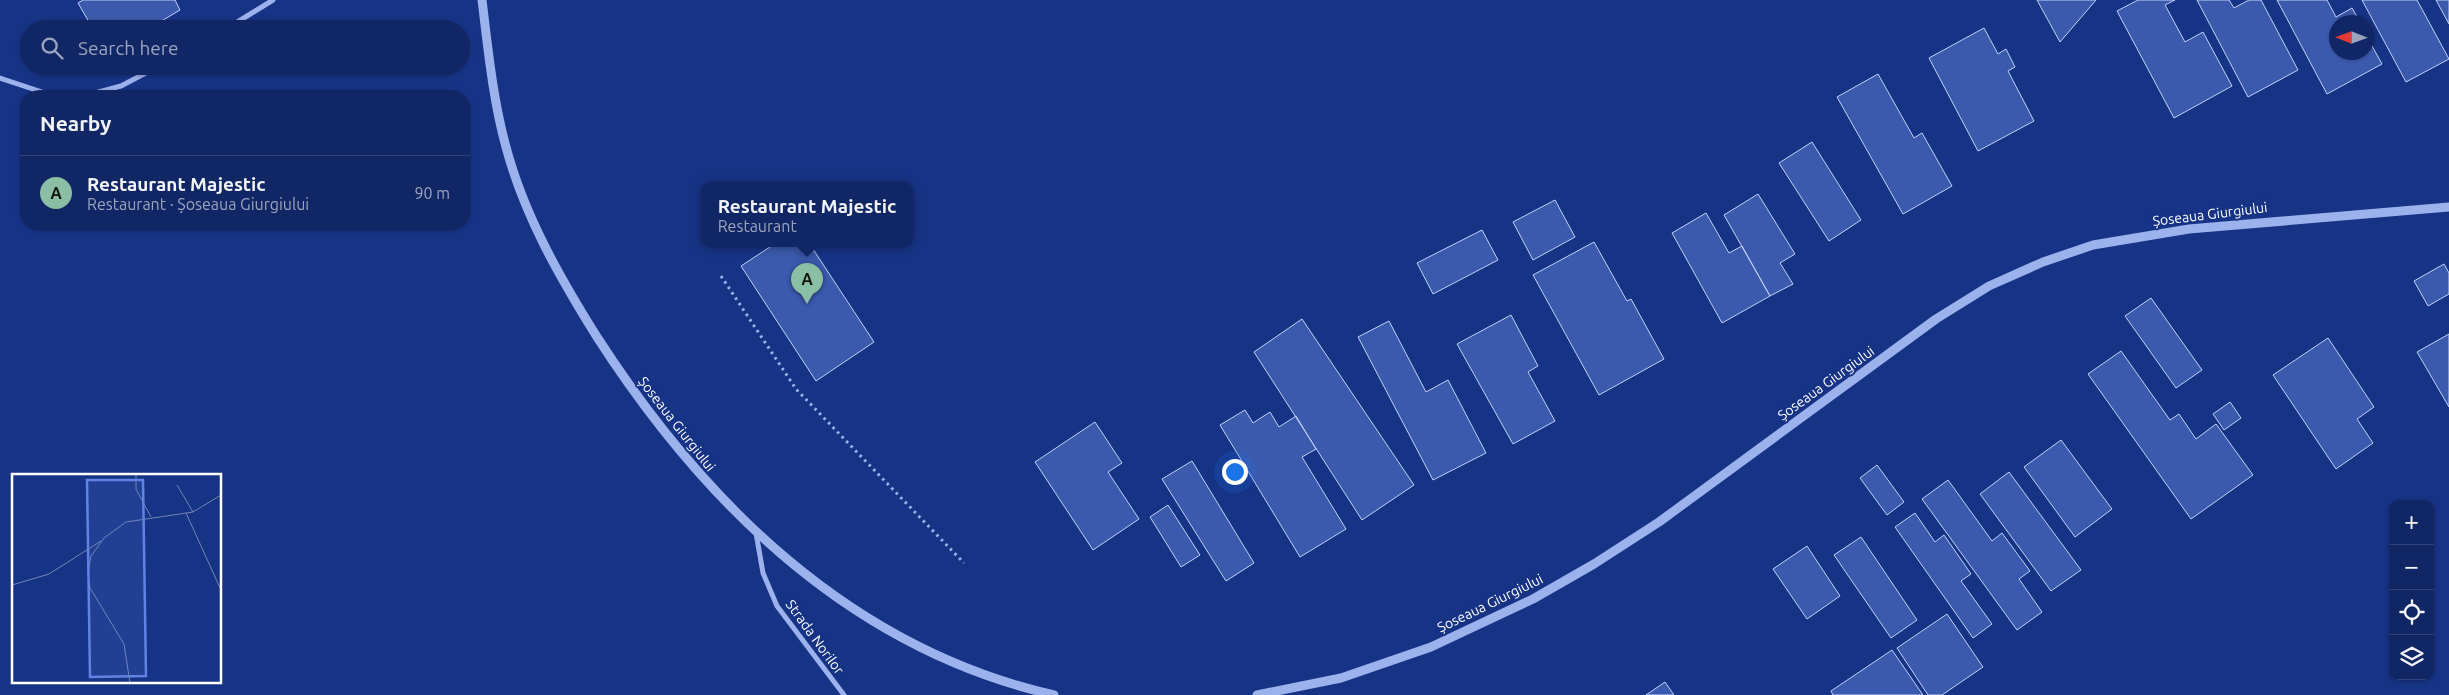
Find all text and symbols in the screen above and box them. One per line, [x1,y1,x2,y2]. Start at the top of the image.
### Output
north arrow [2329,15,2374,60]
search box [20,20,470,75]
icon: search [38,34,66,62]
text: Search here [78,37,178,59]
text: Nearby [40,111,111,135]
text: Restaurant Majestic [87,173,266,195]
popup [701,182,913,247]
text: A [50,184,62,202]
text: 90 m [414,184,450,202]
text: Restaurant · Șoseaua Giurgiului [87,195,309,213]
text: Restaurant Majestic [718,195,896,217]
street label: Șoseaua Giurgiului [2152,199,2268,229]
text: Restaurant [718,217,797,235]
pin: A [791,263,823,304]
street label: Șoseaua Giurgiului [1775,343,1877,423]
street label: Șoseaua Giurgiului [635,374,719,474]
your location [1222,459,1248,485]
inset map [12,474,221,682]
map controls [2389,500,2434,680]
button: + [2389,500,2434,545]
button: − [2389,545,2434,590]
street label: Șoseaua Giurgiului [1435,571,1545,635]
button: locate [2389,590,2434,635]
street label: Strada Norilor [783,597,848,678]
button: layers [2389,635,2434,680]

